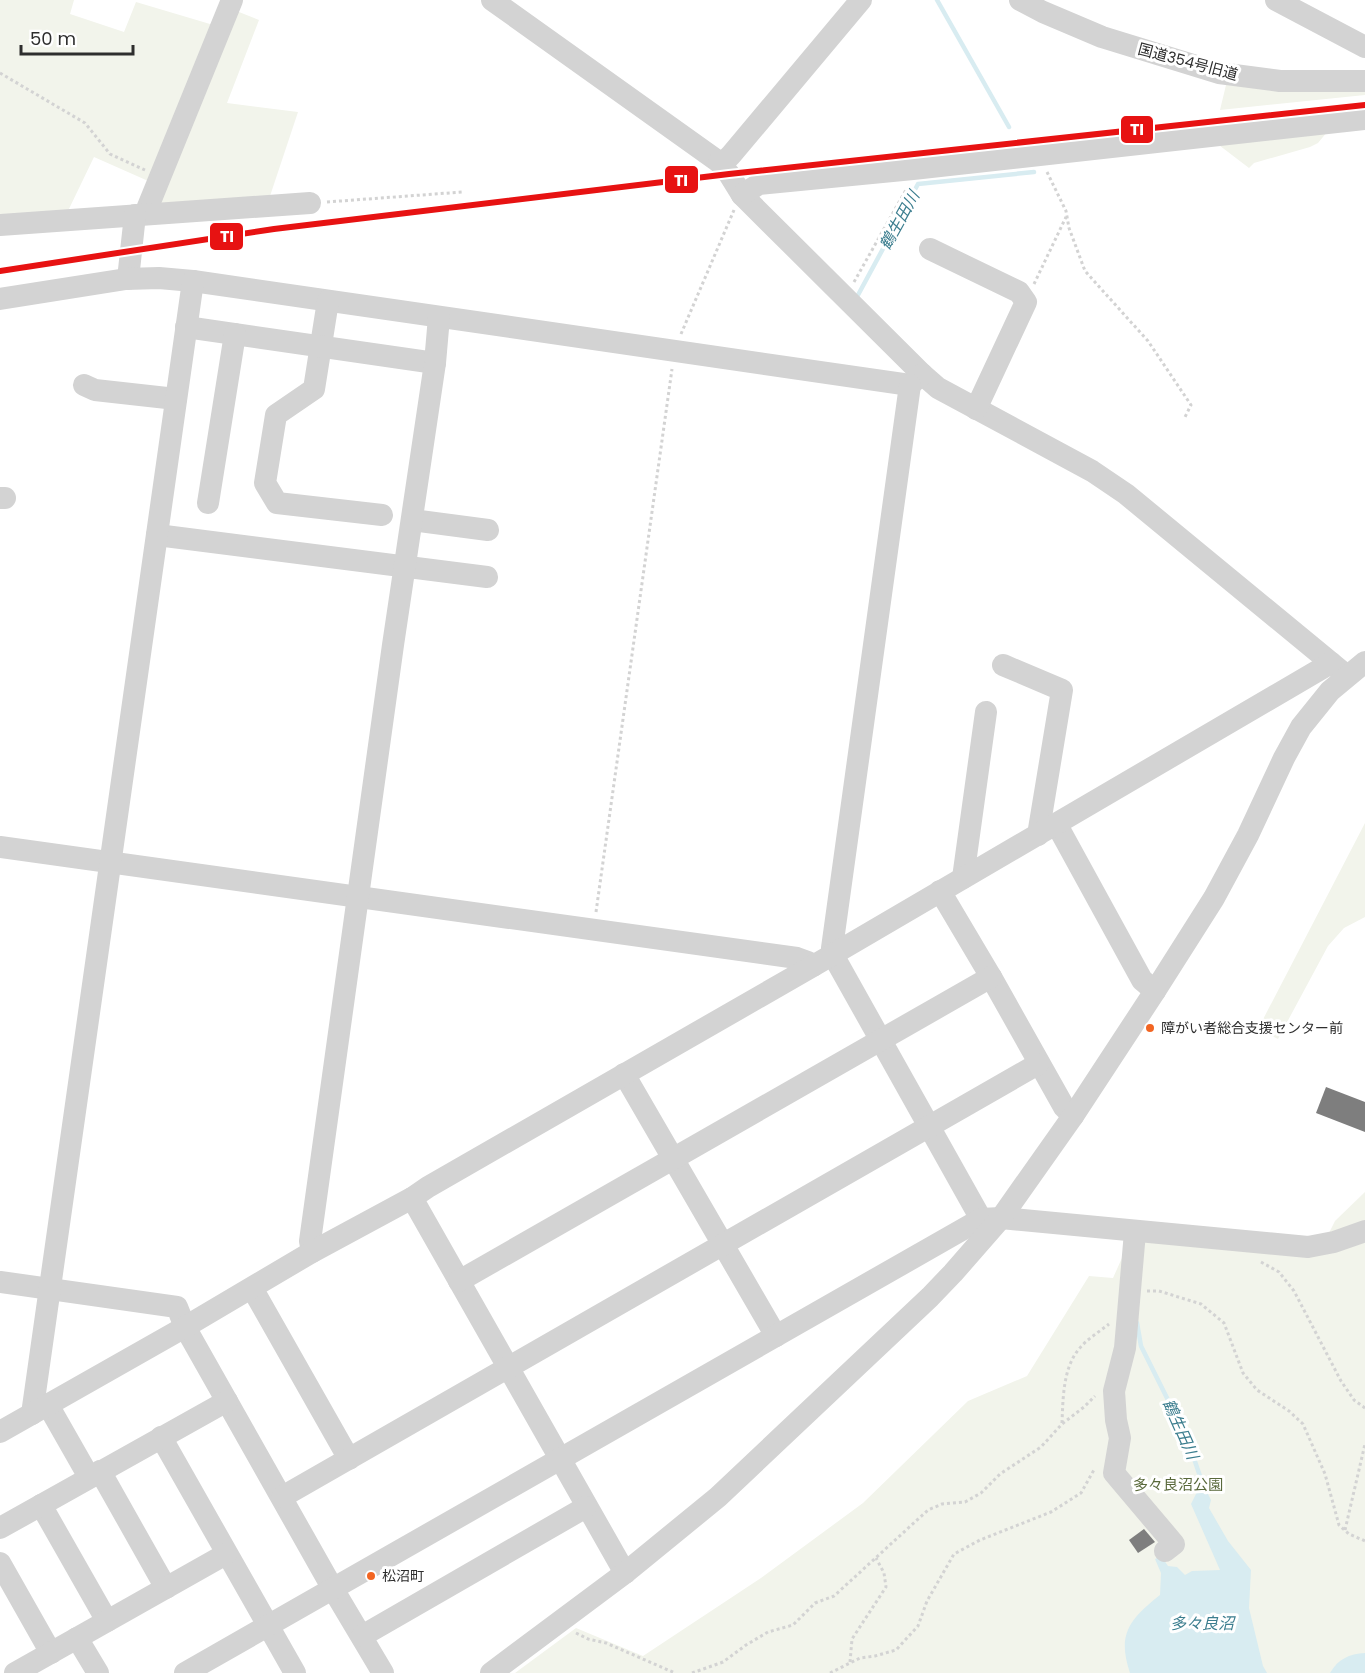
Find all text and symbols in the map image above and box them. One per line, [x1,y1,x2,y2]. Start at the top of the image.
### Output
scale bar [21,18,134,56]
text: 50 m [30,26,76,51]
street label: 国道354号旧道 [1136,38,1240,85]
line badge: TI [1120,115,1154,144]
text: TI [1130,118,1144,141]
line badge: TI [664,165,699,194]
text: TI [674,169,688,192]
water label: 鶴生田川 [874,185,926,254]
line badge: TI [209,222,244,251]
text: TI [220,225,234,248]
place label: 障がい者総合支援センター前 [1161,1018,1343,1038]
marker: 障がい者総合支援センター前 [1144,1022,1156,1034]
water label: 鶴生田川 [1157,1395,1205,1465]
park label: 多々良沼公園 [1133,1474,1223,1495]
place label: 松沼町 [382,1566,424,1586]
marker: 松沼町 [365,1570,377,1582]
water label: 多々良沼 [1170,1612,1236,1635]

